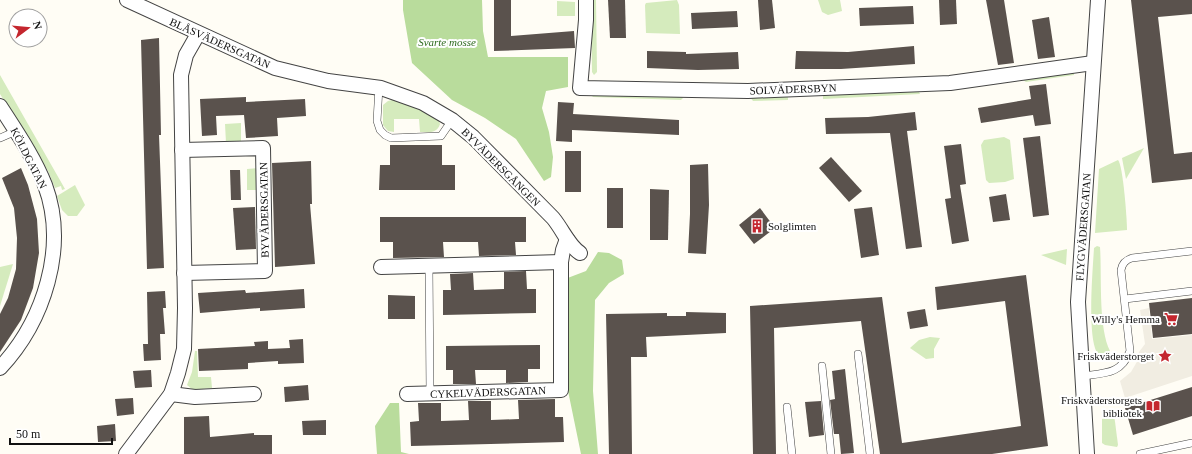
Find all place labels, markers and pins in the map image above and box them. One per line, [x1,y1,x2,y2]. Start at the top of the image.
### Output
building icon: Solglimten [749,218,765,234]
place label: Solglimten [768,220,817,232]
supermarket icon: Willy's Hemma [1163,311,1179,327]
place label: Willy's Hemma [1092,313,1160,325]
place icon: Friskväderstorget [1157,348,1173,364]
place label: Friskväderstorget [1077,350,1154,362]
place label: Friskväderstorgets bibliotek [1061,394,1142,419]
library icon: Friskväderstorgets bibliotek [1145,398,1161,414]

